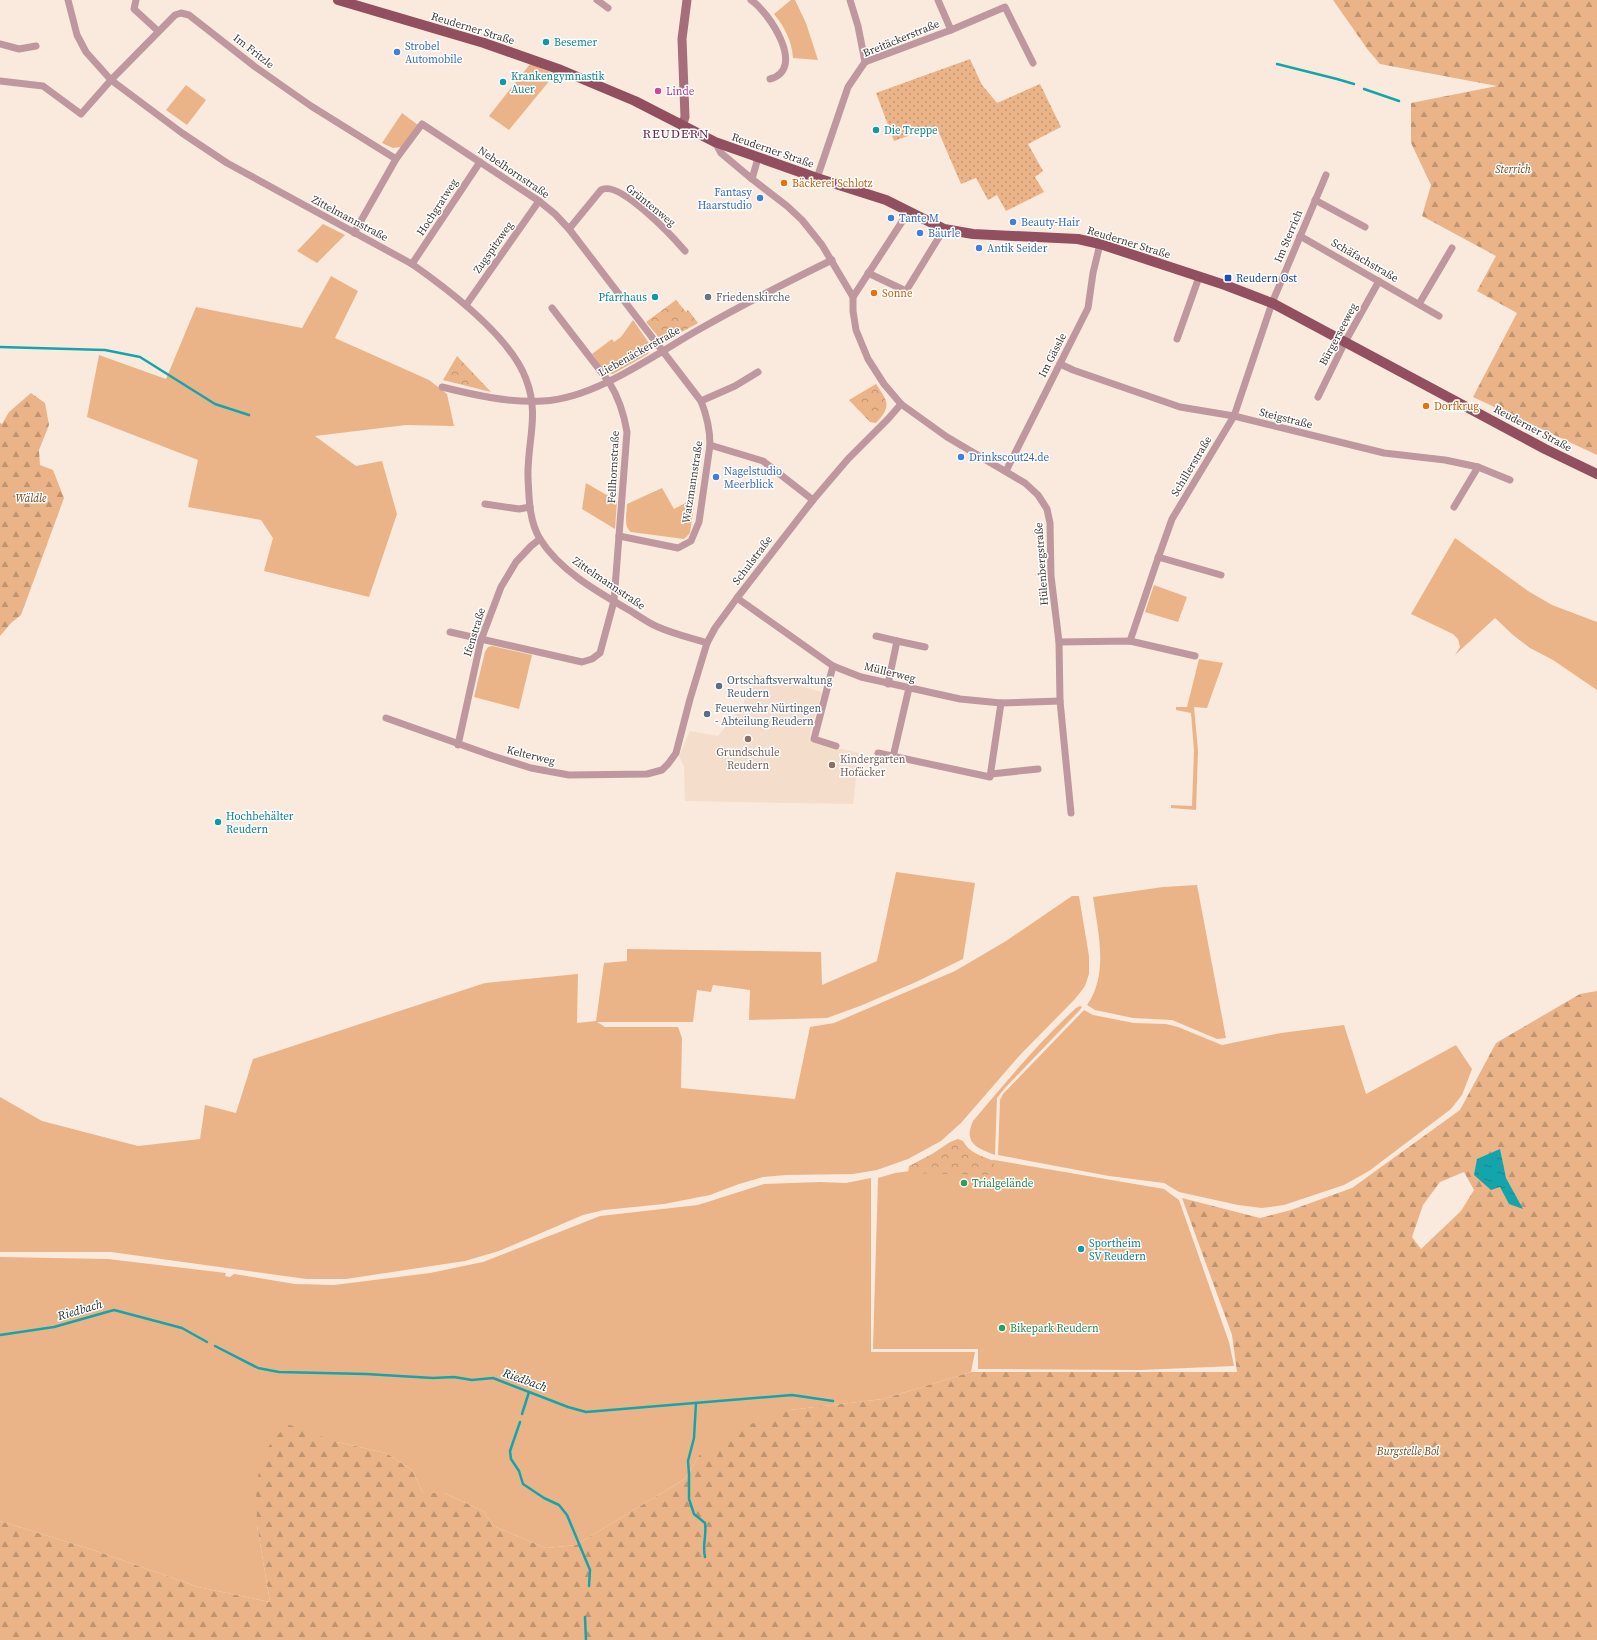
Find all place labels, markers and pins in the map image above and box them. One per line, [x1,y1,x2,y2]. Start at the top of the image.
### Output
place label: Besemer [554,35,597,50]
marker: Besemer [541,37,551,47]
place label: Strobel Automobile [405,39,463,67]
marker: Strobel Automobile [392,47,402,57]
place label: Krankengymnastik Auer [511,69,605,97]
marker: Krankengymnastik Auer [498,77,508,87]
place label: Linde [666,84,695,99]
marker: Linde [653,86,663,96]
place label: Die Treppe [884,123,938,138]
marker: Die Treppe [871,125,881,135]
place label: Bäckerei Schlotz [792,176,872,191]
marker: Bäckerei Schlotz [779,178,789,188]
place label: Fantasy Haarstudio [698,185,752,213]
marker: Fantasy Haarstudio [755,193,765,203]
place label: Tante M [899,211,939,226]
marker: Tante M [886,213,896,223]
place label: Beauty-Hair [1021,215,1080,230]
marker: Beauty-Hair [1008,217,1018,227]
place label: Bäurle [928,226,961,241]
marker: Bäurle [915,228,925,238]
place label: Antik Seider [987,241,1048,256]
marker: Antik Seider [974,243,984,253]
place label: Reudern Ost [1236,271,1297,286]
marker: Reudern Ost [1223,273,1233,283]
place label: Sonne [882,286,913,301]
marker: Sonne [869,288,879,298]
place label: Pfarrhaus [599,290,647,305]
place label: Friedenskirche [716,290,791,305]
marker: Pfarrhaus [650,292,660,302]
marker: Friedenskirche [703,292,713,302]
place label: Dorfkrug [1434,399,1479,414]
marker: Dorfkrug [1421,401,1431,411]
place label: Drinkscout24.de [969,450,1050,465]
marker: Drinkscout24.de [956,452,966,462]
place label: Nagelstudio Meerblick [724,464,782,492]
marker: Nagelstudio Meerblick [711,472,721,482]
place label: Ortschaftsverwaltung Reudern [727,673,833,701]
marker: Ortschaftsverwaltung Reudern [714,681,724,691]
place label: Feuerwehr Nürtingen - Abteilung Reudern [715,701,822,729]
marker: Feuerwehr Nürtingen - Abteilung Reudern [702,709,712,719]
marker: Grundschule Reudern [743,734,753,744]
place label: Grundschule Reudern [716,745,780,773]
place label: Kindergarten Hofäcker [840,752,906,780]
marker: Kindergarten Hofäcker [827,760,837,770]
place label: Hochbehälter Reudern [226,809,294,837]
marker: Hochbehälter Reudern [213,817,223,827]
place label: Trialgelände [972,1176,1034,1191]
marker: Trialgelände [959,1178,969,1188]
place label: Sportheim SV Reudern [1089,1236,1146,1264]
marker: Sportheim SV Reudern [1076,1244,1086,1254]
place label: Bikepark Reudern [1010,1321,1099,1336]
marker: Bikepark Reudern [997,1323,1007,1333]

